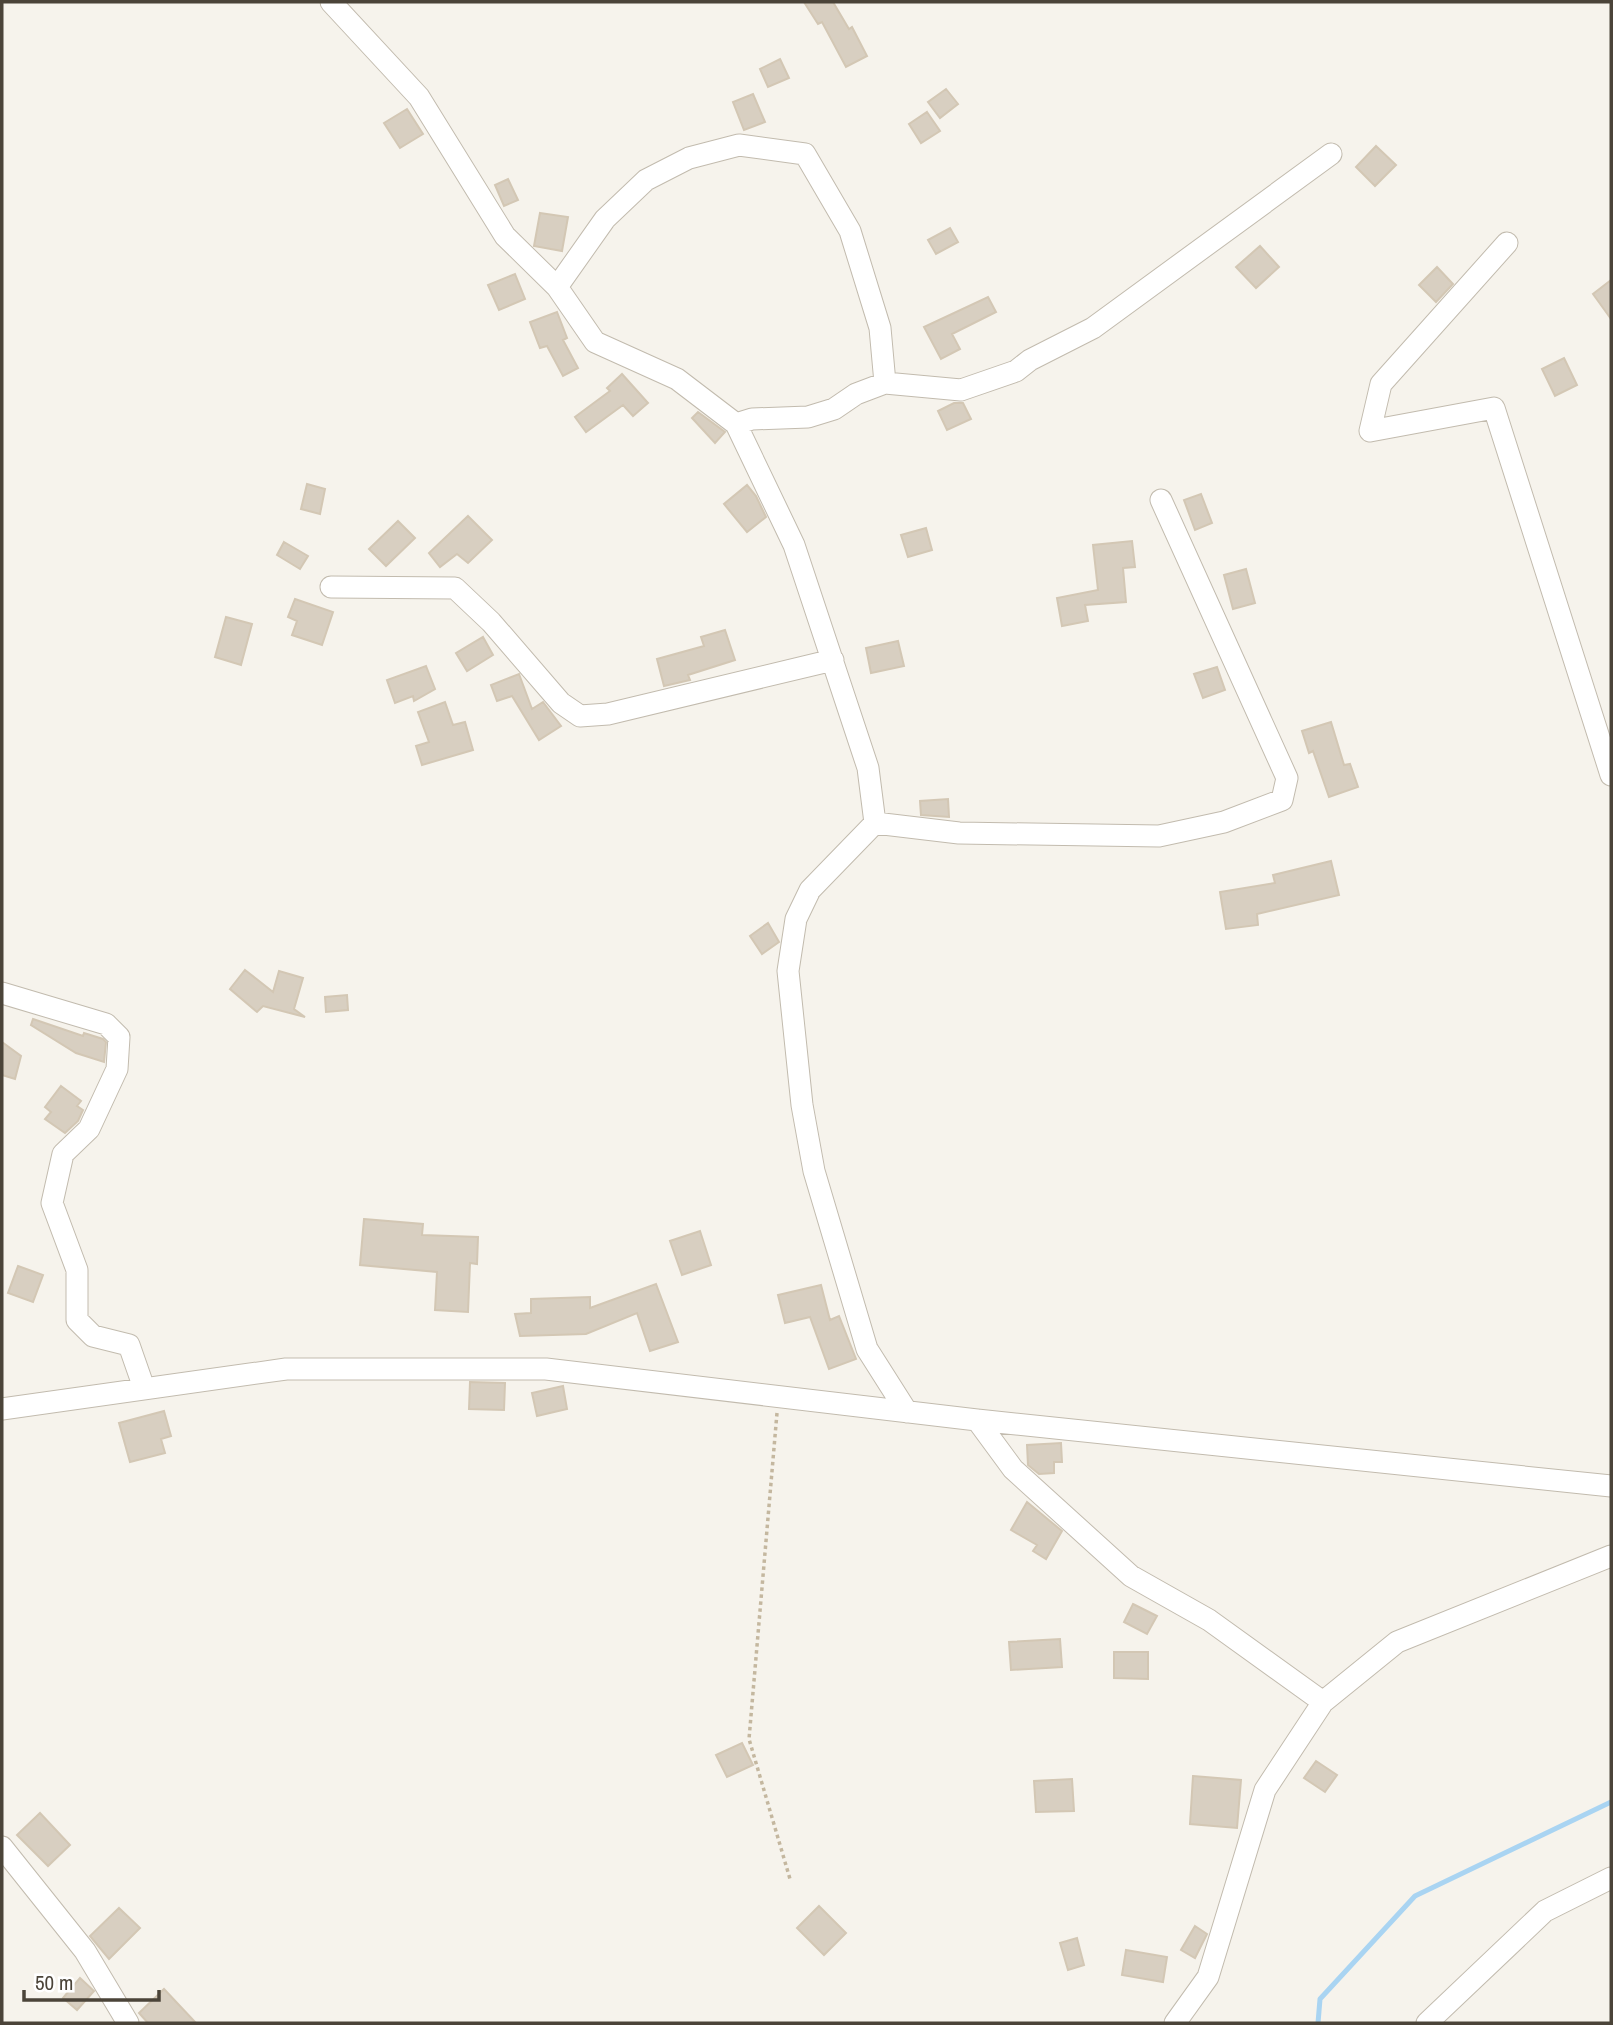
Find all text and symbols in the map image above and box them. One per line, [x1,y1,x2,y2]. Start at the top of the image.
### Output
scale bar [24,1958,159,2002]
text: 50 m [35,1968,73,1997]

